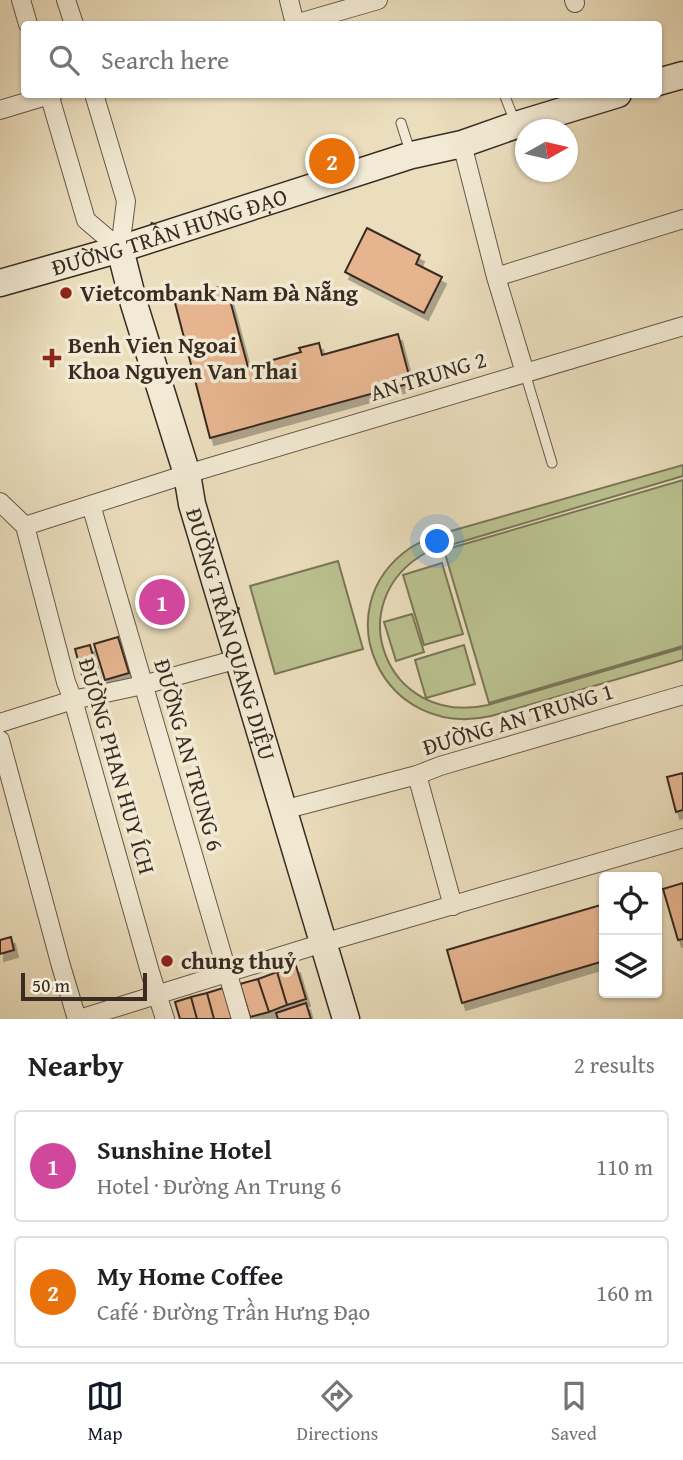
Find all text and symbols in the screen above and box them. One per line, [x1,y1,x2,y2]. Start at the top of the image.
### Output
search box [21,21,662,98]
text: Search here [101,40,229,79]
icon: search [45,41,83,79]
north arrow [515,119,578,182]
pin: 2 [309,135,355,187]
street label: ĐƯỜNG TRẦN HƯNG ĐẠO [48,179,291,284]
place label: Vietcombank Nam Đà Nẵng [80,276,359,309]
marker: Vietcombank Nam Đà Nẵng [58,285,74,301]
place label: Benh Vien Ngoai Khoa Nguyen Van Thai [68,328,298,387]
street label: AN TRUNG 2 [366,342,490,409]
marker: Benh Vien Ngoai Khoa Nguyen Van Thai [42,348,62,368]
street label: ĐƯỜNG TRẦN QUANG DIỆU [178,504,285,764]
your location [420,524,454,558]
pin: 1 [139,576,185,628]
street label: ĐƯỜNG PHAN HUY ÍCH [71,654,164,878]
street label: ĐƯỜNG AN TRUNG 6 [146,655,233,855]
street label: ĐƯỜNG AN TRUNG 1 [418,674,617,763]
map controls [599,872,662,998]
button: locate [599,872,662,935]
button: layers [599,935,662,998]
place label: chung thuỷ [181,944,296,977]
marker: chung thuỷ [159,953,175,969]
scale bar [21,970,147,1002]
text: 50 m [32,971,70,999]
text: Nearby [28,1043,124,1087]
text: 2 results [574,1048,655,1081]
text: Sunshine Hotel [97,1130,272,1169]
text: 1 [47,1150,59,1183]
text: 110 m [596,1150,653,1183]
text: Hotel · Đường An Trung 6 [97,1169,341,1202]
text: My Home Coffee [97,1256,283,1295]
text: 2 [47,1276,59,1309]
text: 160 m [596,1276,653,1309]
text: Café · Đường Trần Hưng Đạo [97,1295,370,1328]
tab: Map [86,1377,124,1447]
tab: Directions [297,1377,378,1447]
tab: Saved [551,1377,597,1447]

